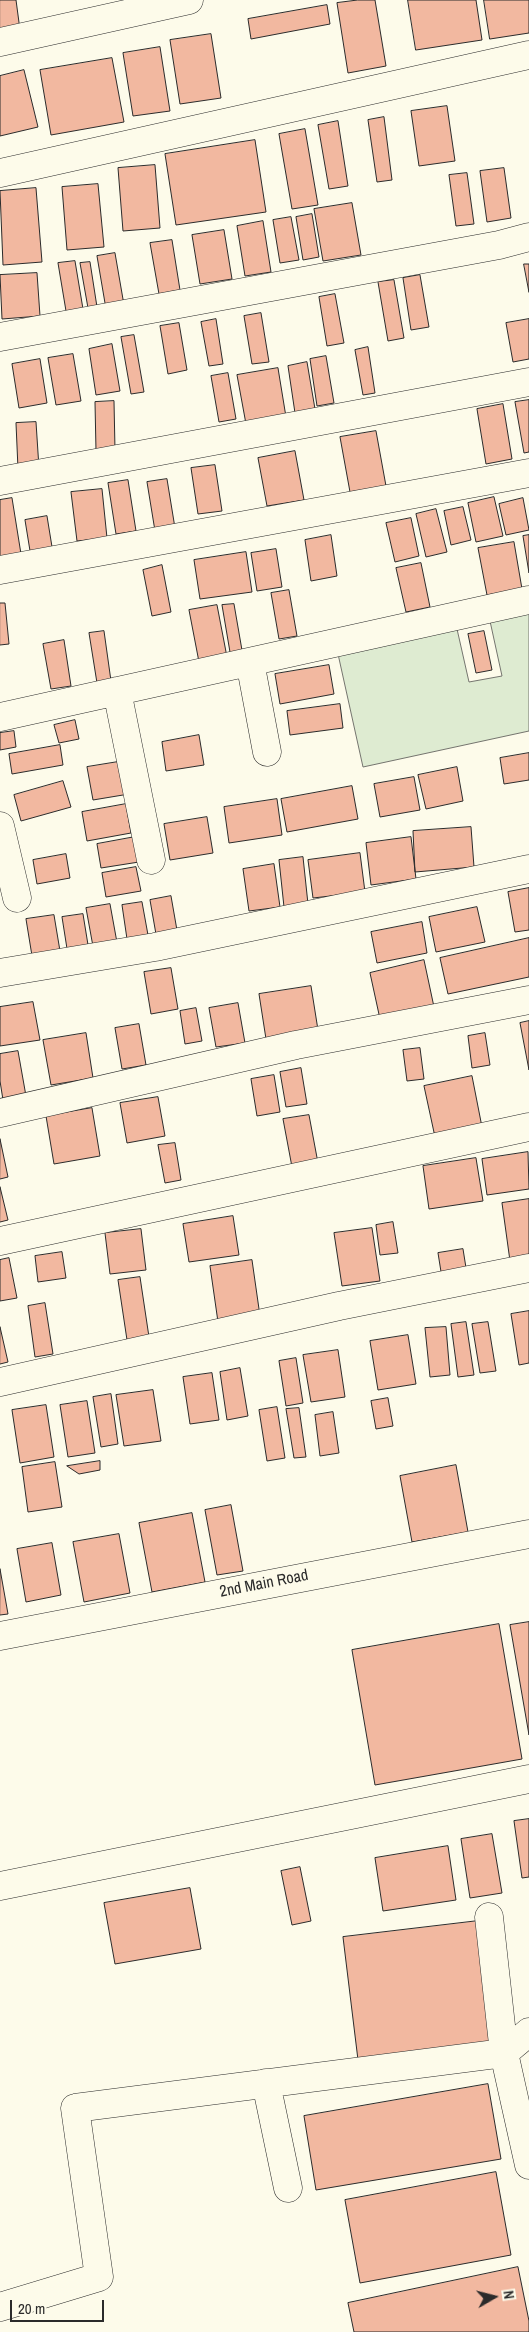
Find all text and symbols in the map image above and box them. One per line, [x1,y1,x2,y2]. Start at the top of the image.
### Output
street label: 2nd Main Road [218,1566,310,1602]
north arrow [469,2272,519,2322]
scale bar [12,2290,106,2322]
text: N [499,2290,518,2300]
text: 20 m [18,2298,45,2319]

